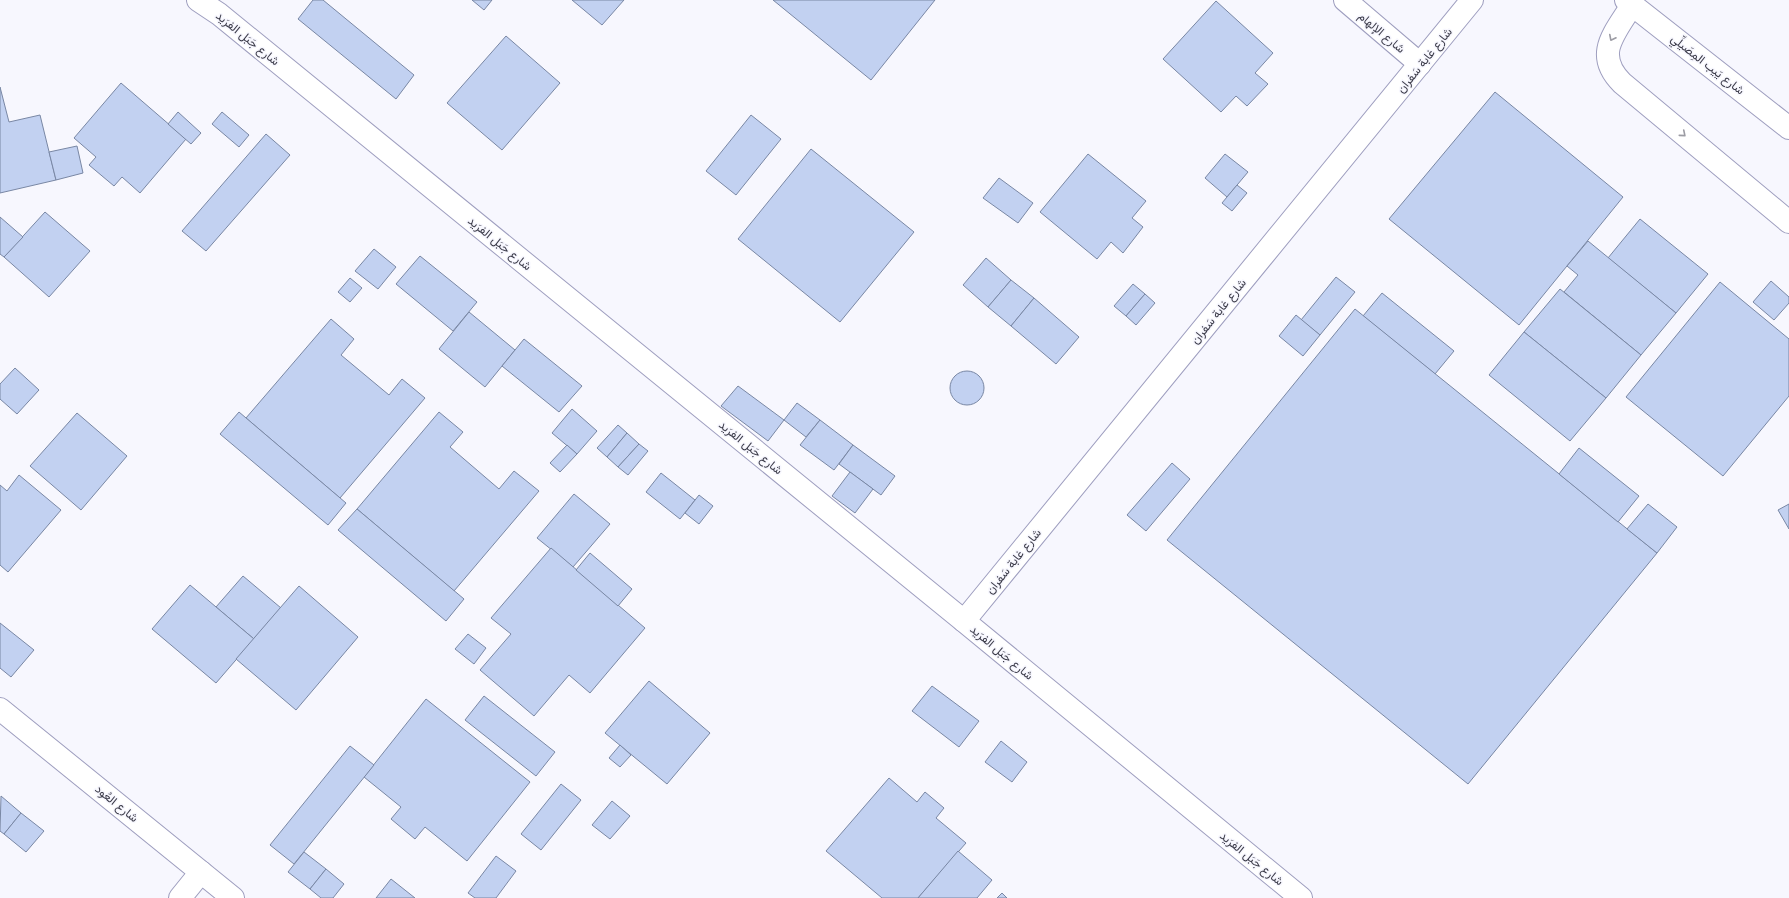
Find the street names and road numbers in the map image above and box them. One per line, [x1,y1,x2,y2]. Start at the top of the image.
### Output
street label: شارع جَبَل الفرَيد [212,8,283,70]
street label: شارع الإلهام [1354,8,1409,57]
street label: شارع غابة سَفران [1393,24,1457,97]
street label: شارع يَيب المِصَيلِّي [1666,30,1749,100]
street label: شارع جَبَل الفرَيد [464,213,535,275]
street label: شارع غابة سَفران [1187,275,1251,348]
street label: شارع جَبَل الفرَيد [715,417,786,479]
street label: شارع غابة سَفران [982,525,1046,598]
street label: شارع جَبَل الفرَيد [966,621,1037,684]
street label: شارع العُود [91,781,142,827]
street label: شارع جَبَل الفرَيد [1216,828,1287,890]

